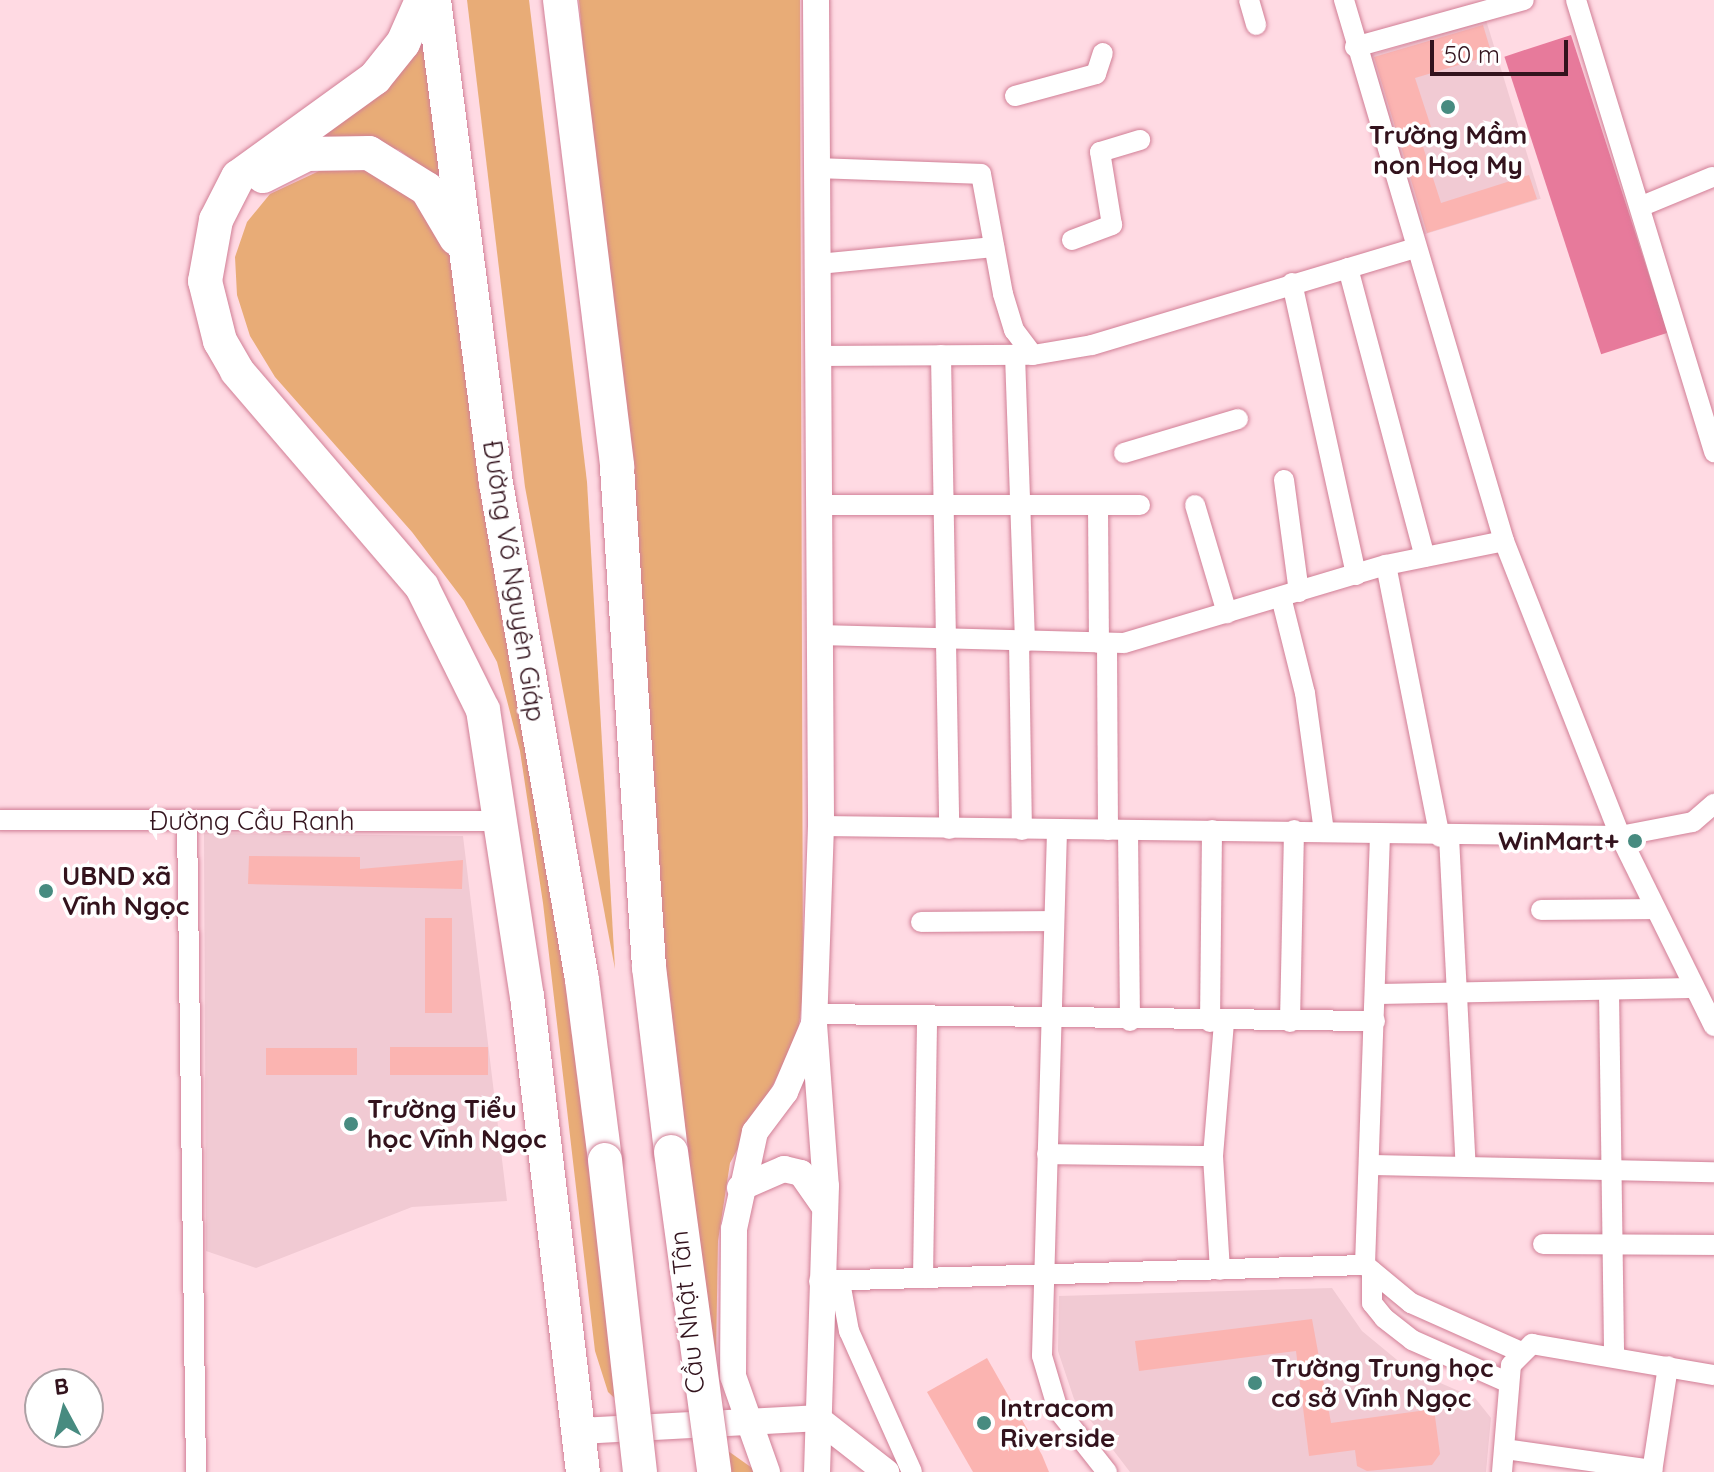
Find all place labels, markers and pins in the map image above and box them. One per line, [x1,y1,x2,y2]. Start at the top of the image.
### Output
marker: Trường Mầm non Hoạ My [1439,98,1457,116]
place label: Trường Mầm non Hoạ My [1369,119,1527,180]
place label: WinMart+ [1498,825,1619,857]
marker: WinMart+ [1626,832,1644,850]
place label: UBND xã Vĩnh Ngọc [62,860,189,922]
marker: UBND xã Vĩnh Ngọc [37,882,55,900]
place label: Trường Tiểu học Vĩnh Ngọc [367,1093,546,1154]
marker: Trường Tiểu học Vĩnh Ngọc [342,1115,360,1133]
place label: Trường Trung học cơ sở Vĩnh Ngọc [1271,1352,1493,1414]
marker: Trường Trung học cơ sở Vĩnh Ngọc [1246,1374,1264,1392]
place label: Intracom Riverside [1000,1392,1115,1454]
marker: Intracom Riverside [975,1414,993,1432]

